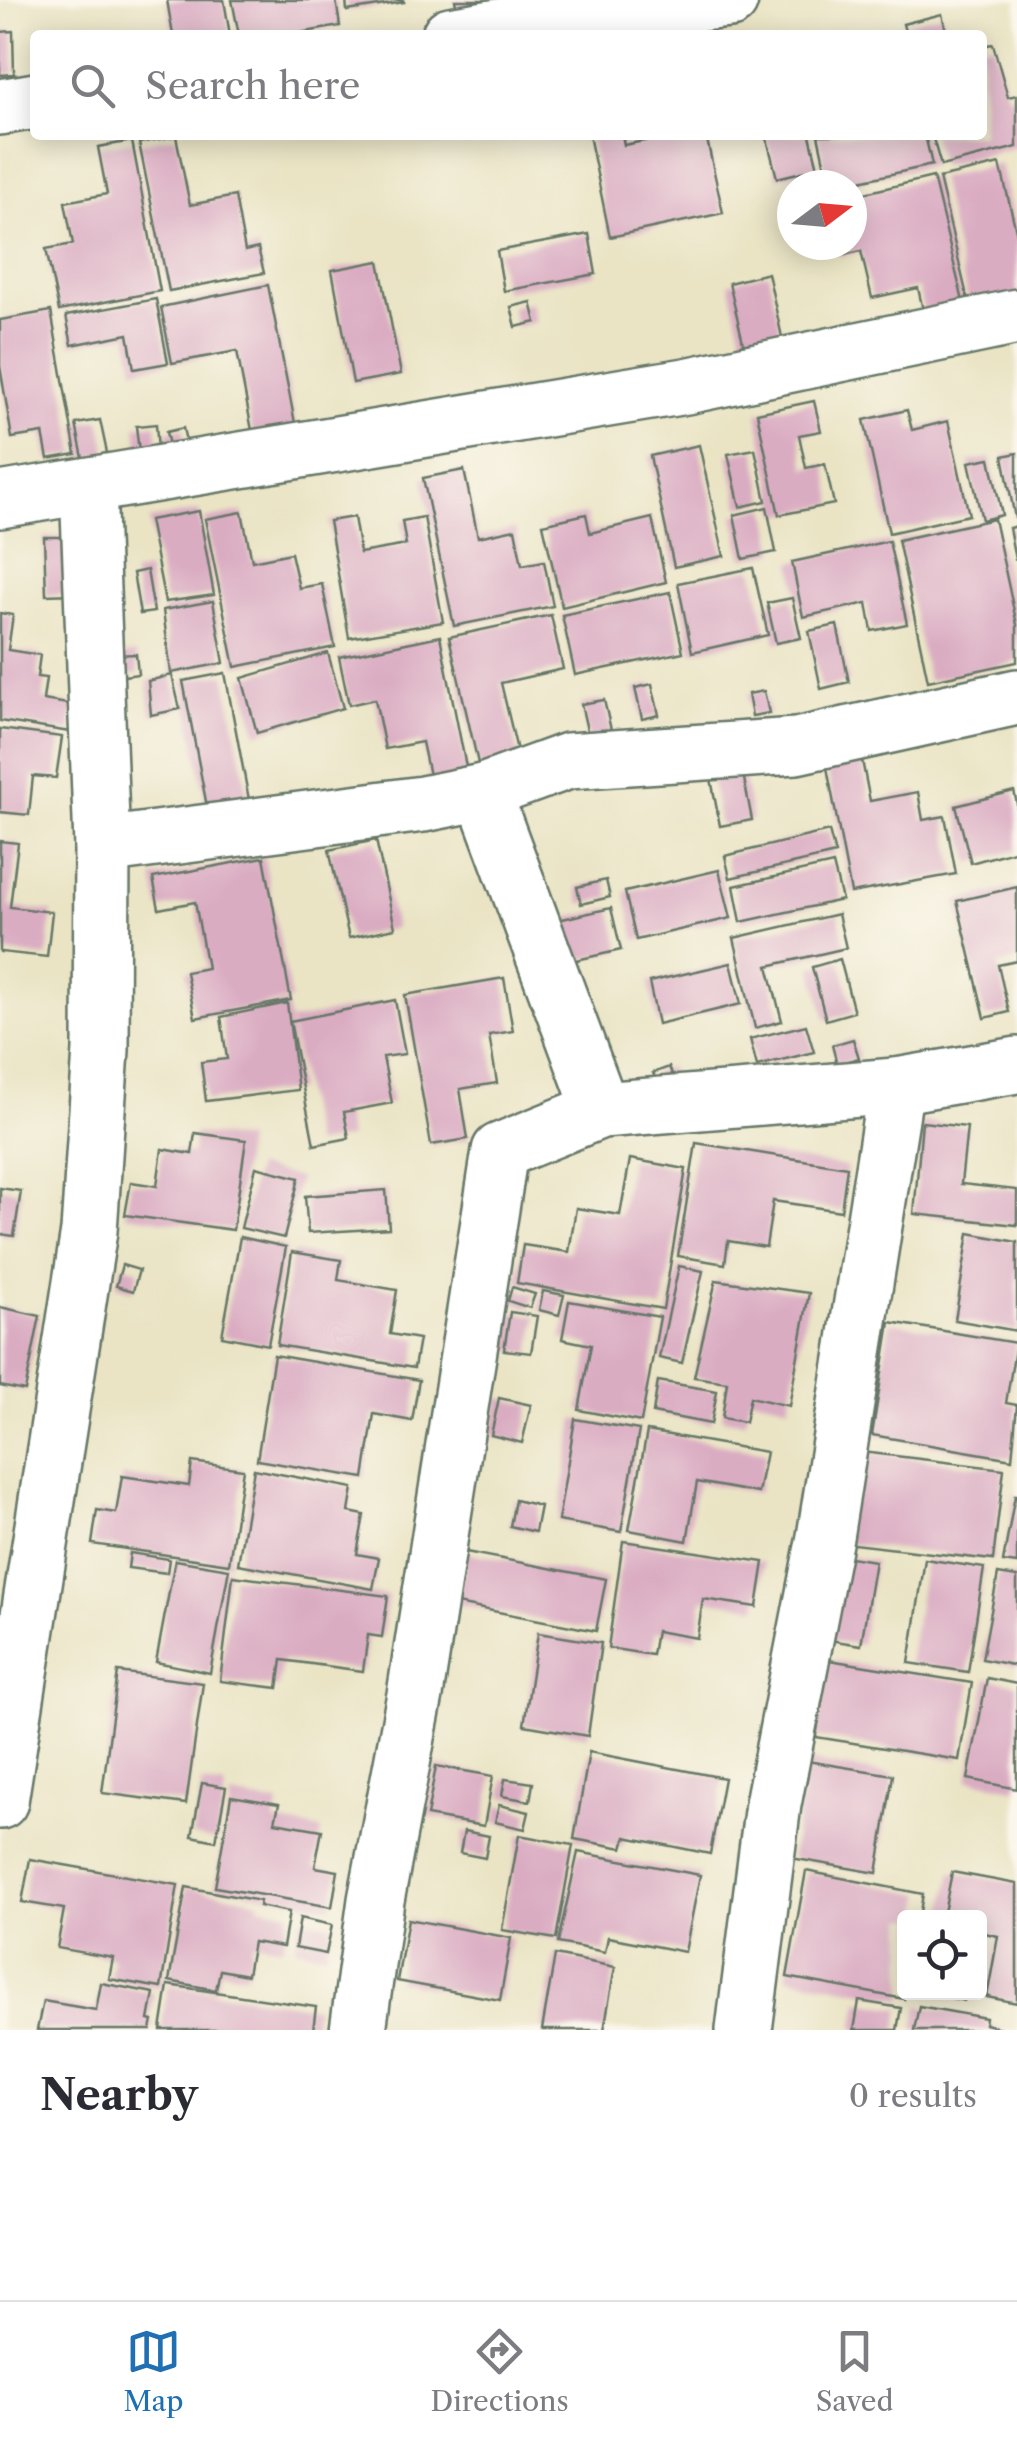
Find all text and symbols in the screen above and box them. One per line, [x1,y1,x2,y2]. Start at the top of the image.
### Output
search box [30,30,987,140]
icon: search [65,58,120,113]
text: Search here [145,62,360,109]
north arrow [777,170,867,260]
map controls [897,1910,987,2000]
button: locate [897,1910,987,2000]
text: Nearby [40,2069,198,2121]
text: 0 results [849,2076,977,2115]
tab: Map [123,2324,184,2418]
tab: Directions [430,2324,569,2418]
tab: Saved [816,2324,894,2418]

